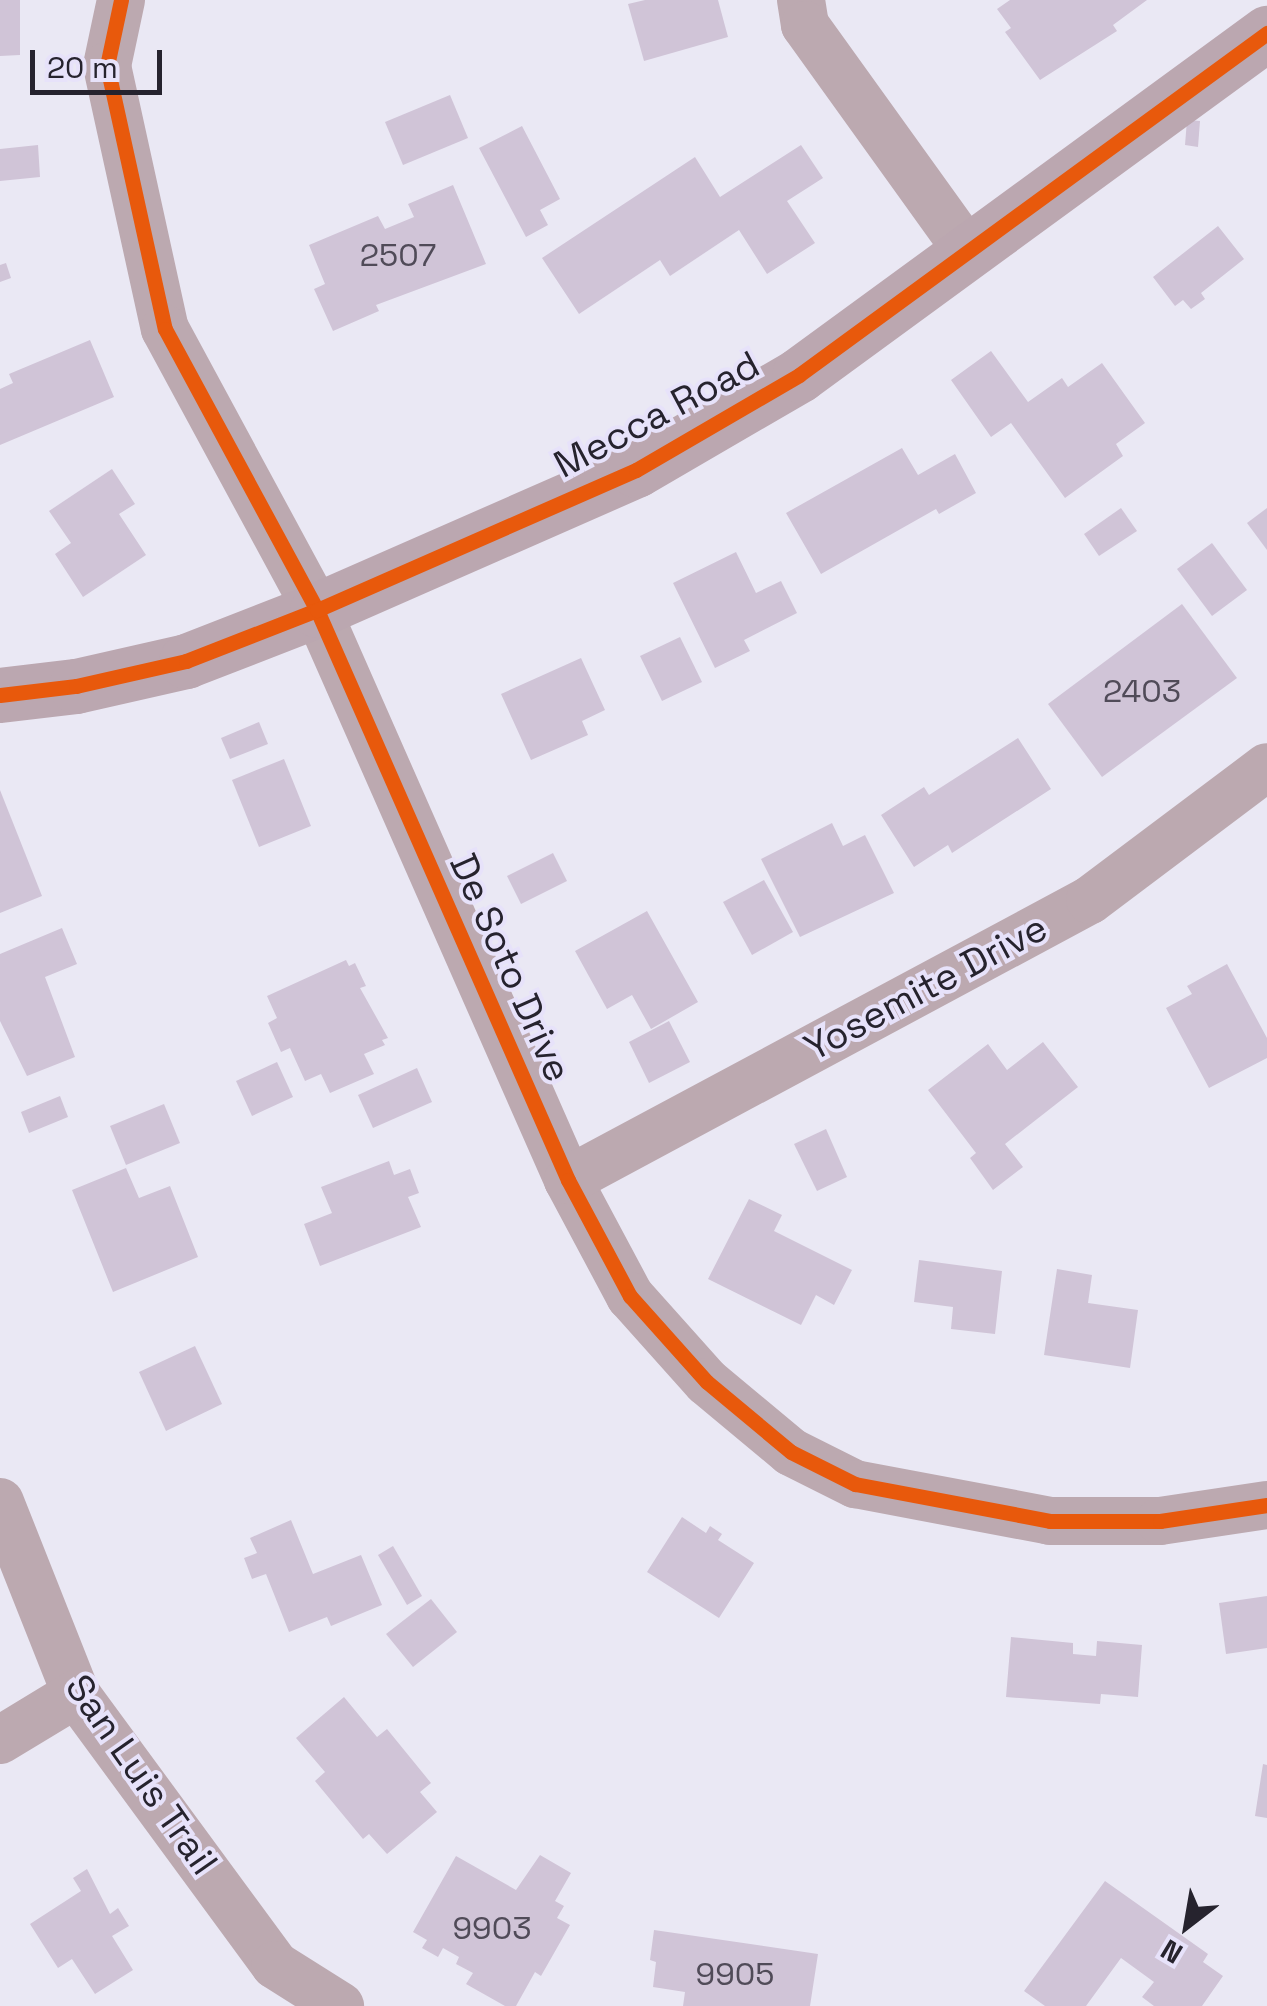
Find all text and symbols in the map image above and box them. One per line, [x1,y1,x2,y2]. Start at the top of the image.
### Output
scale bar [35,30,168,92]
text: 20 m [47,48,118,87]
house number: 2507 [360,236,436,274]
street label: Mecca Road [547,342,767,488]
house number: 2403 [1103,672,1181,710]
street label: De Soto Drive [439,847,581,1089]
street label: Yosemite Drive [797,905,1055,1071]
street label: San Luis Trail [55,1666,227,1884]
north arrow [1137,1876,1237,1976]
house number: 9903 [452,1909,532,1947]
text: N [1154,1931,1189,1972]
house number: 9905 [696,1955,774,1993]

